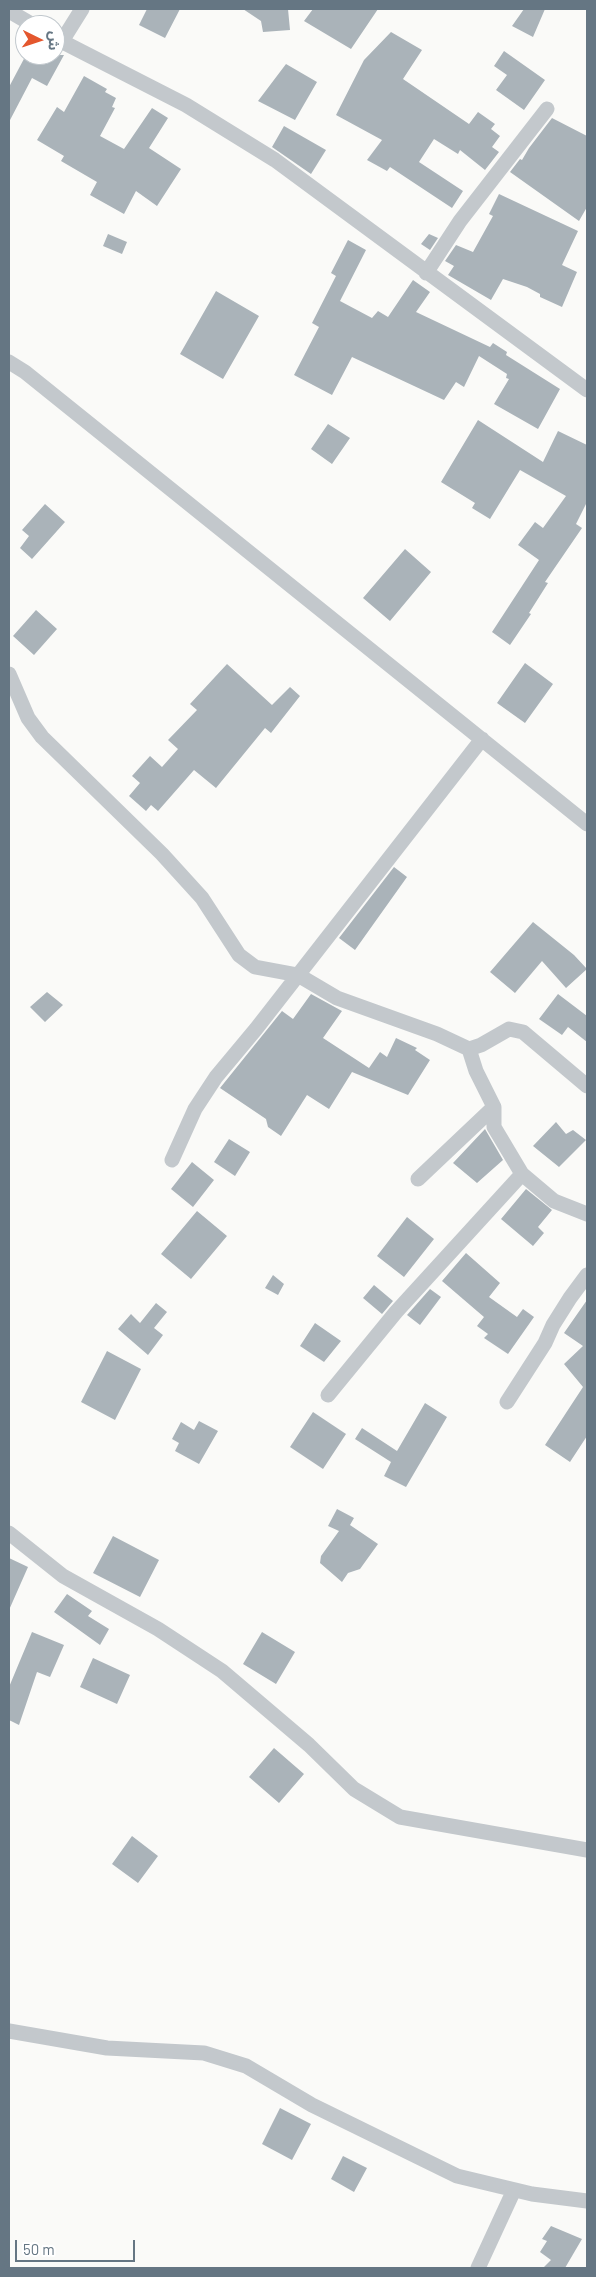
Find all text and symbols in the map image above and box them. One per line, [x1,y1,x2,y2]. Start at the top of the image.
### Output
north arrow [15,15,65,65]
text: ش [45,31,64,51]
scale bar [18,2230,138,2262]
text: 50 m [23,2240,55,2258]

